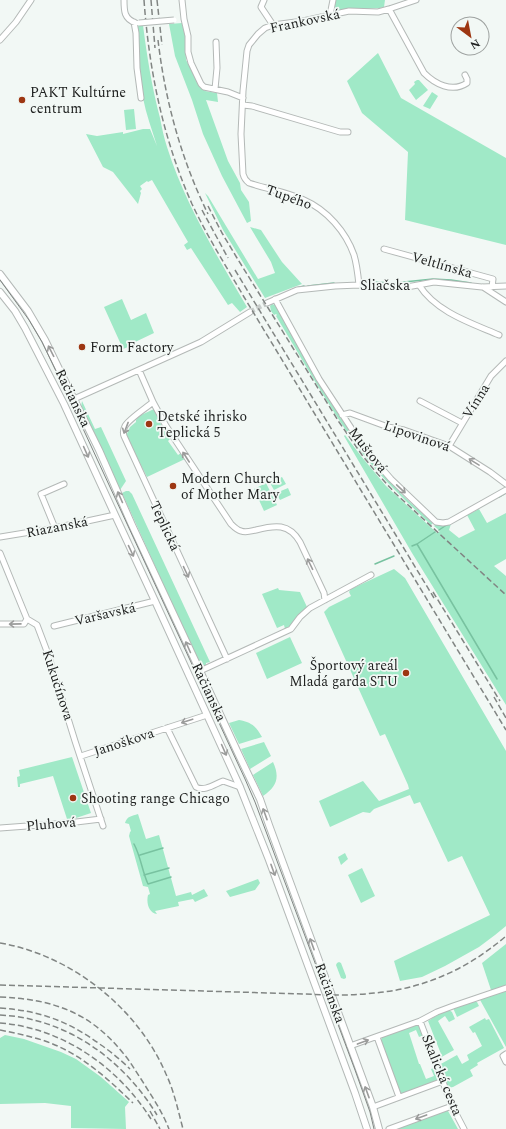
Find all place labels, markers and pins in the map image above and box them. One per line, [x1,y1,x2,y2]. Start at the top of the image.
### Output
place label: PAKT Kultúrne centrum [30,82,126,119]
marker: PAKT Kultúrne centrum [17,95,27,105]
place label: Form Factory [90,337,175,358]
marker: Form Factory [77,342,87,352]
place label: Detské ihrisko Teplická 5 [157,406,247,443]
marker: Detské ihrisko Teplická 5 [144,419,154,429]
place label: Modern Church of Mother Mary [181,468,281,505]
marker: Modern Church of Mother Mary [168,481,178,491]
place label: Športový areál Mladá garda STU [289,655,398,692]
marker: Športový areál Mladá garda STU [401,668,411,678]
place label: Shooting range Chicago [81,788,230,809]
marker: Shooting range Chicago [68,793,78,803]

